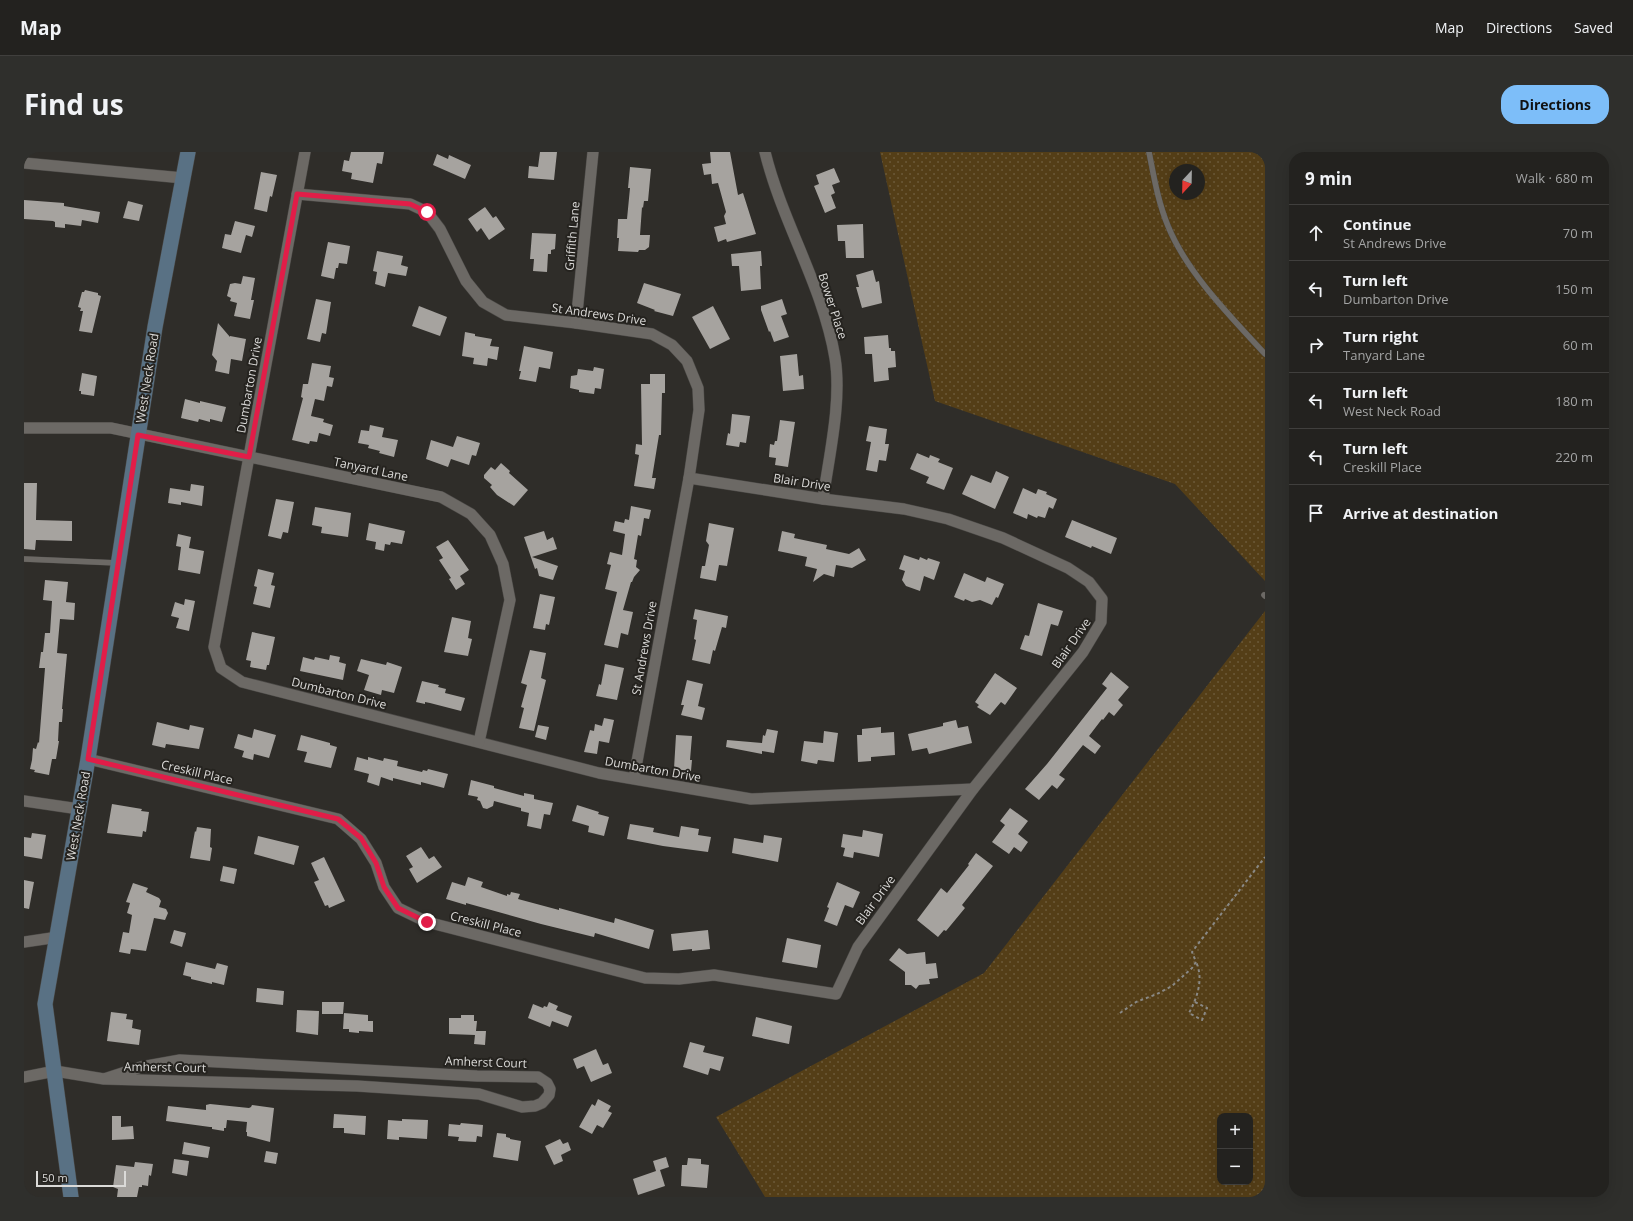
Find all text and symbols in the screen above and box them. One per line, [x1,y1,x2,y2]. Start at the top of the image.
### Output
text: Map [20,15,61,41]
text: Map [1435,18,1464,37]
text: Directions [1486,18,1552,37]
text: Saved [1574,18,1613,37]
text: Find us [24,85,124,123]
button: Directions [1501,85,1609,124]
north arrow [1169,164,1205,200]
text: 9 min [1305,167,1352,190]
text: Walk · 680 m [1516,169,1593,187]
street label: Griffith Lane [561,200,584,271]
route start [418,203,436,221]
text: Continue [1343,214,1411,234]
icon: ahead [1305,222,1327,244]
text: 70 m [1563,224,1593,242]
text: St Andrews Drive [1343,234,1446,252]
text: Turn left [1343,270,1408,290]
street label: Bower Place [814,271,852,341]
icon: left [1305,278,1327,300]
text: 150 m [1555,280,1593,298]
text: Dumbarton Drive [1343,290,1449,308]
street label: St Andrews Drive [551,299,648,329]
text: Turn right [1343,326,1418,346]
street label: West Neck Road [132,332,162,424]
icon: right [1305,334,1327,356]
street label: Dumbarton Drive [232,335,266,434]
text: 60 m [1563,336,1593,354]
text: Tanyard Lane [1343,346,1425,364]
text: Turn left [1343,382,1408,402]
icon: left [1305,390,1327,412]
text: 180 m [1555,392,1593,410]
text: West Neck Road [1343,402,1441,420]
text: Turn left [1343,438,1408,458]
icon: left [1305,446,1327,468]
text: 220 m [1555,448,1593,466]
street label: Tanyard Lane [332,453,410,485]
text: Creskill Place [1343,458,1422,476]
street label: Blair Drive [772,469,832,495]
icon: arrive [1305,502,1327,524]
text: Arrive at destination [1343,503,1498,523]
street label: St Andrews Drive [627,599,661,696]
street label: Blair Drive [1047,614,1095,672]
street label: Dumbarton Drive [290,673,389,713]
street label: Dumbarton Drive [604,752,703,786]
street label: Creskill Place [160,756,235,789]
street label: West Neck Road [62,770,94,862]
street label: Blair Drive [851,871,899,928]
street label: Creskill Place [449,907,524,941]
route end [418,913,436,931]
street label: Amherst Court [445,1052,527,1072]
street label: Amherst Court [124,1058,206,1076]
map controls [1217,1113,1253,1185]
button: + [1217,1113,1253,1149]
button: − [1217,1149,1253,1185]
scale bar [36,1169,126,1188]
text: 50 m [42,1170,68,1185]

